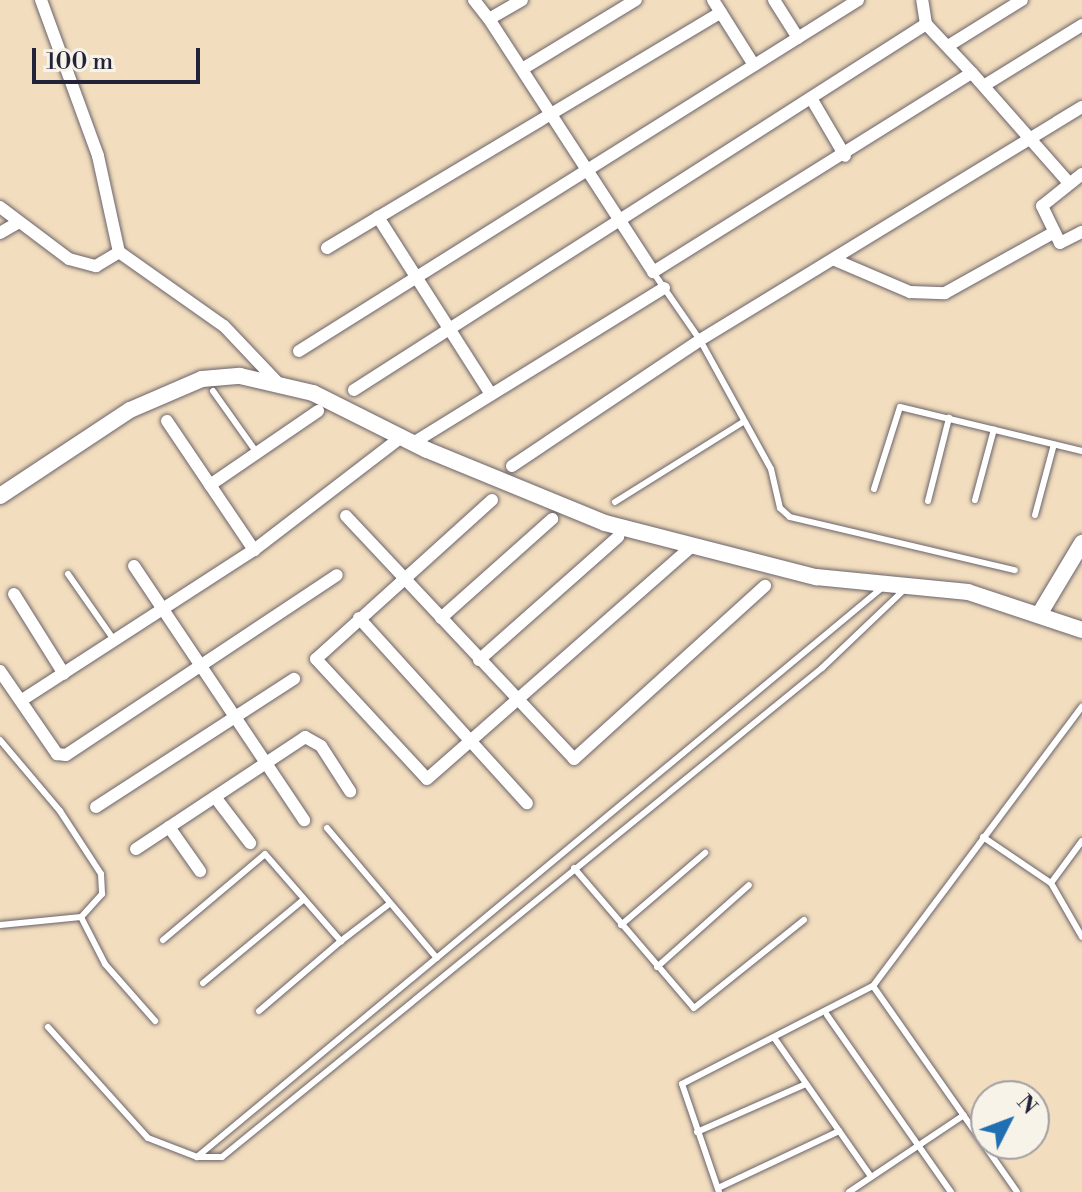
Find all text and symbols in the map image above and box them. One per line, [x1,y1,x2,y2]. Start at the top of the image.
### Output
scale bar [36,32,204,82]
text: 100 m [46,47,113,77]
north arrow [970,1080,1050,1160]
text: N [1011,1089,1043,1120]

